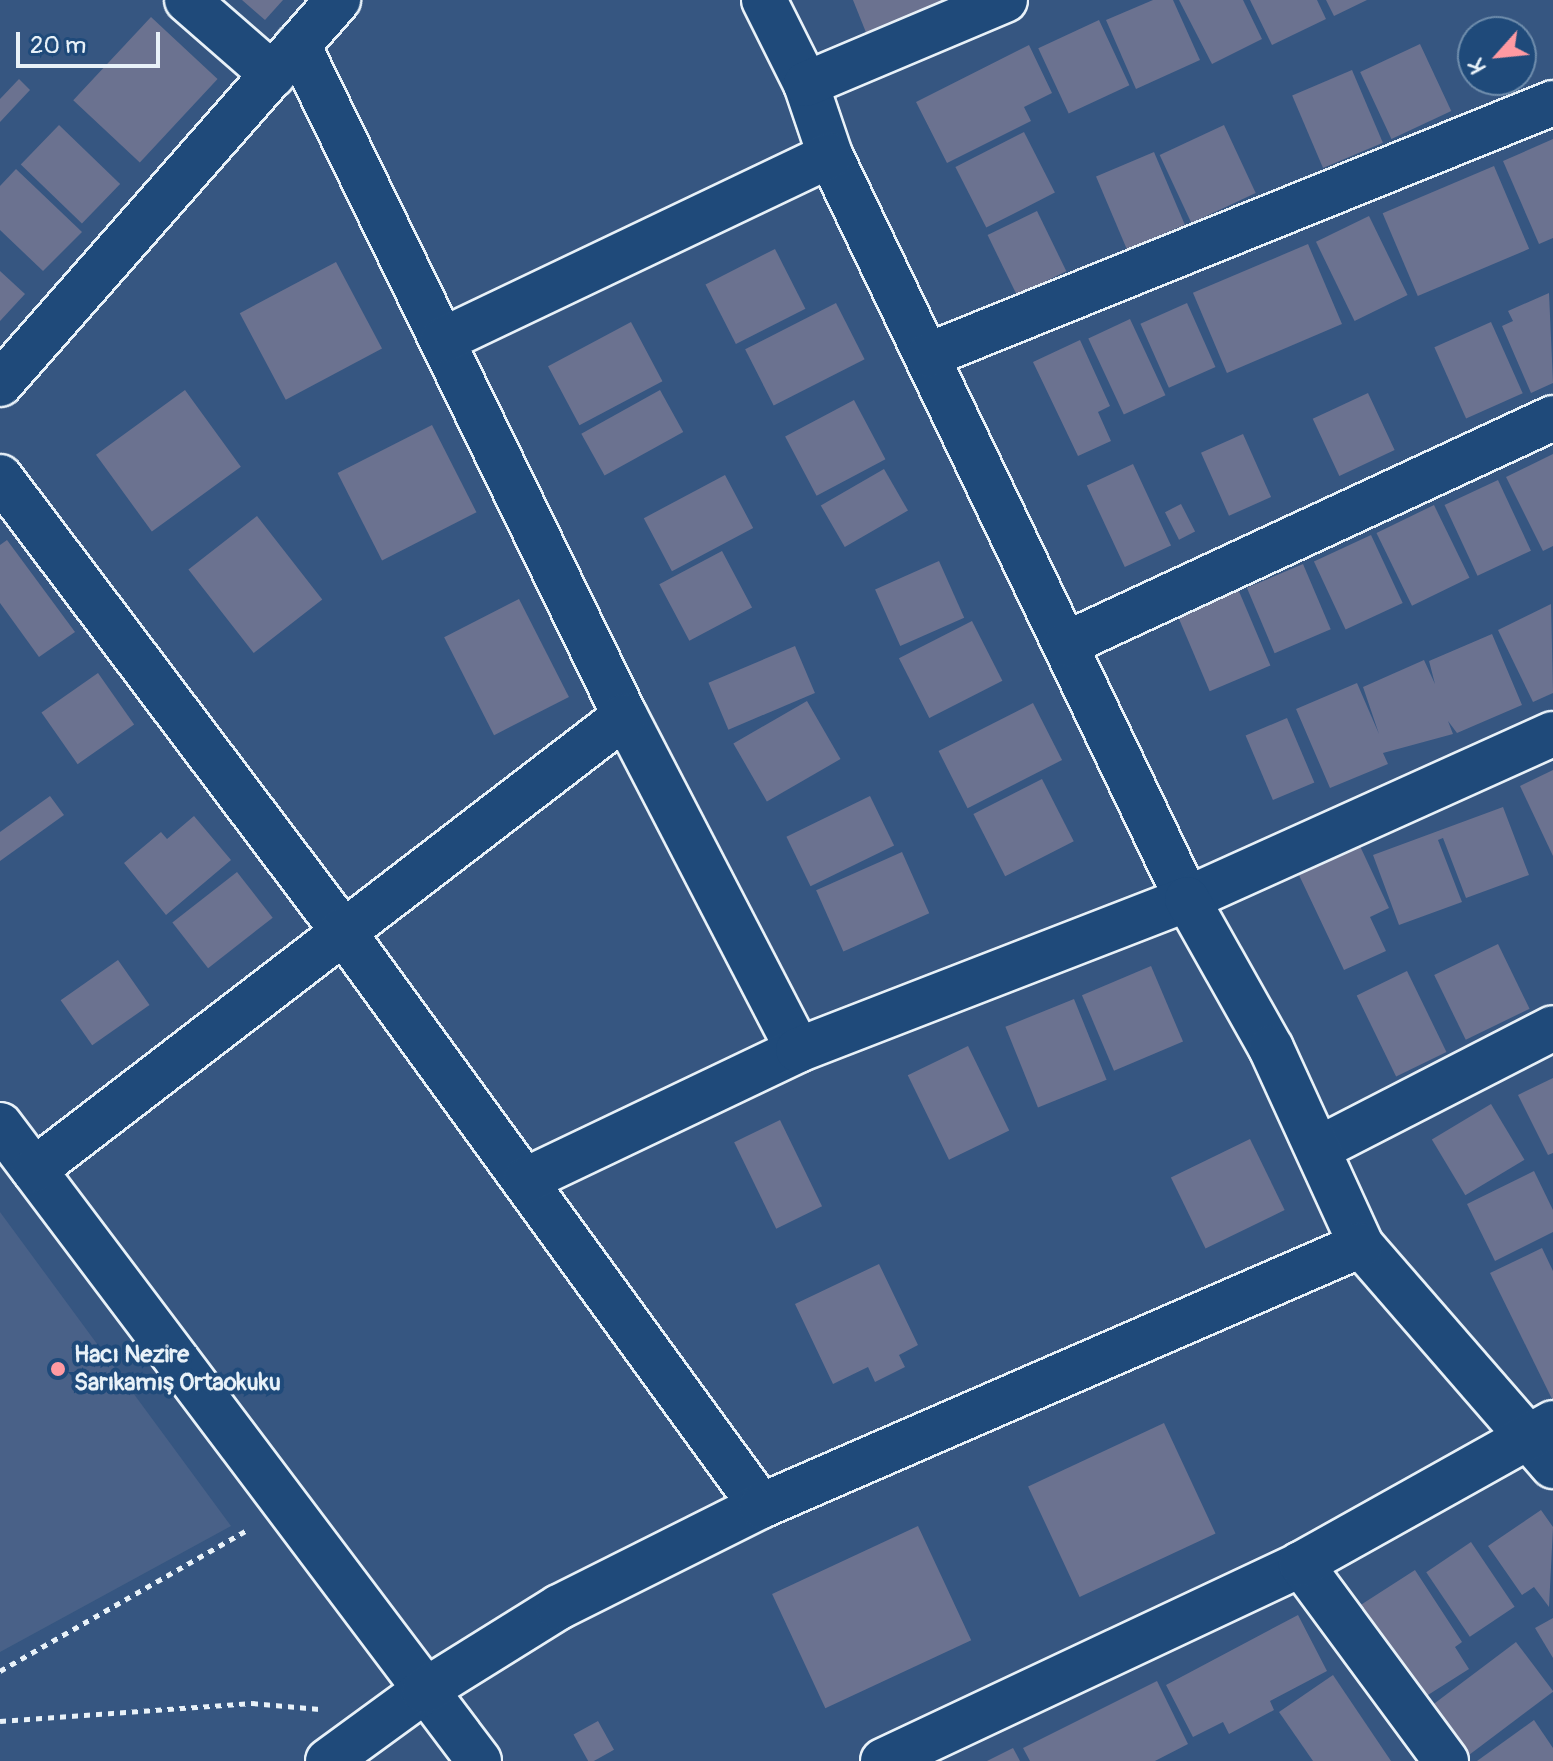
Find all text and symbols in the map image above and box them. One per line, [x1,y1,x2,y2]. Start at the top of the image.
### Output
scale bar [20,16,164,66]
north arrow [1457,16,1537,96]
text: 20 m [30,31,86,60]
text: K [1462,54,1493,78]
place label: Hacı Nezire Sarıkamış Ortaokuku [74,1341,281,1397]
marker: Hacı Nezire Sarıkamış Ortaokuku [49,1360,67,1378]

